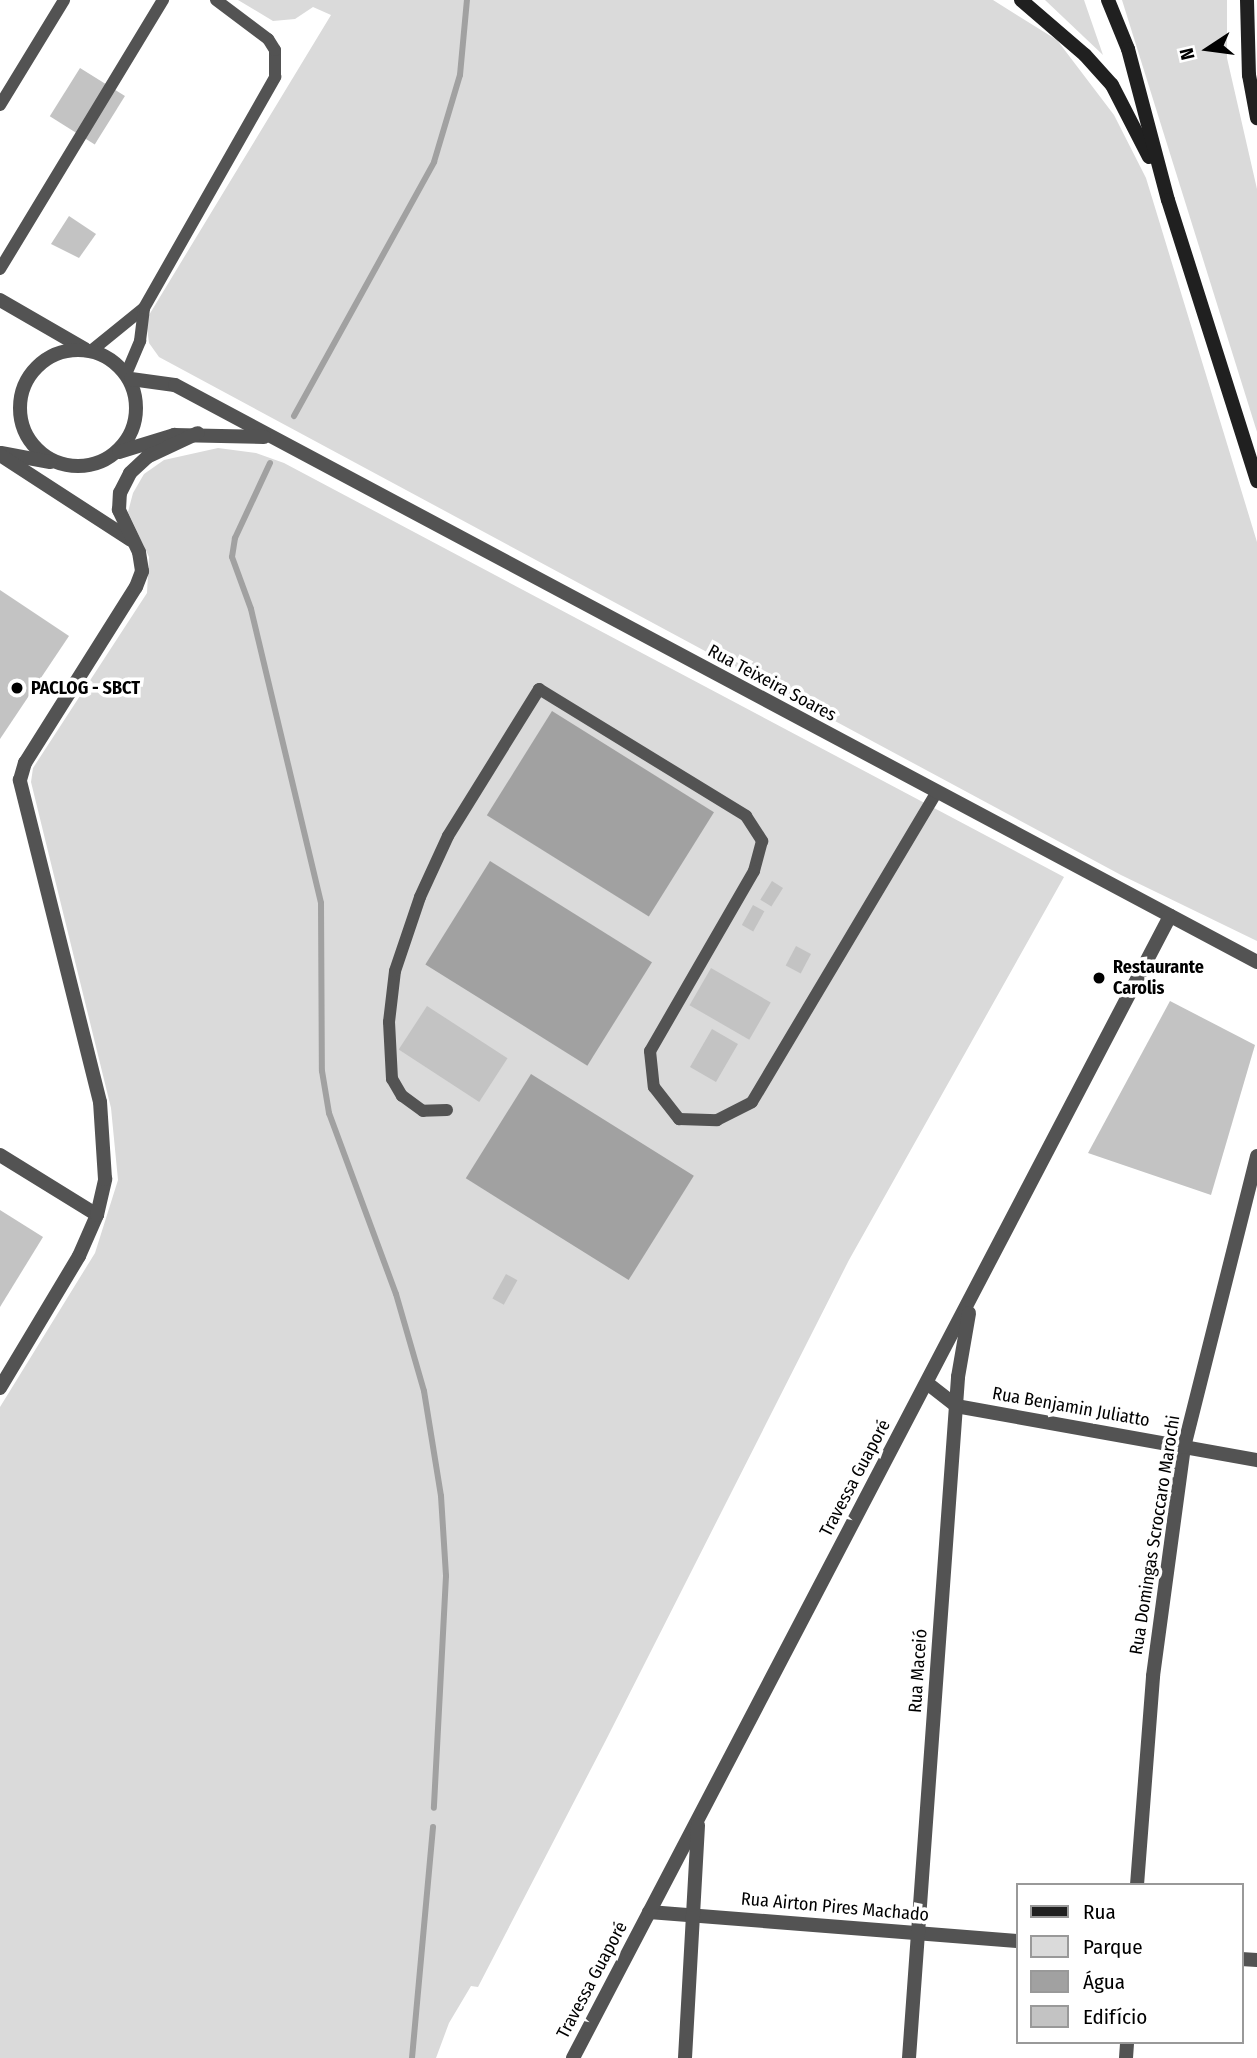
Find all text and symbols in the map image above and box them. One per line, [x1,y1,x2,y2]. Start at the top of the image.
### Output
north arrow [1173,14,1243,84]
text: N [1175,46,1200,62]
street label: Rua Teixeira Soares [704,640,840,726]
place label: PACLOG - SBCT [31,677,140,699]
marker: PACLOG - SBCT [9,680,25,696]
place label: Restaurante Carolis [1113,957,1204,1000]
marker: Restaurante Carolis [1091,970,1107,986]
street label: Rua Benjamin Juliatto [991,1383,1151,1431]
street label: Rua Domingas Scroccaro Marochi [1125,1414,1185,1656]
street label: Travessa Guaporé [815,1416,895,1540]
street label: Rua Maceió [904,1628,932,1714]
legend [1016,1883,1243,2044]
street label: Rua Airton Pires Machado [740,1888,930,1926]
text: Rua [1083,1899,1116,1925]
street label: Travessa Guaporé [552,1918,632,2042]
text: Parque [1083,1934,1143,1960]
text: Água [1083,1969,1125,1995]
text: Edifício [1083,2004,1147,2030]

